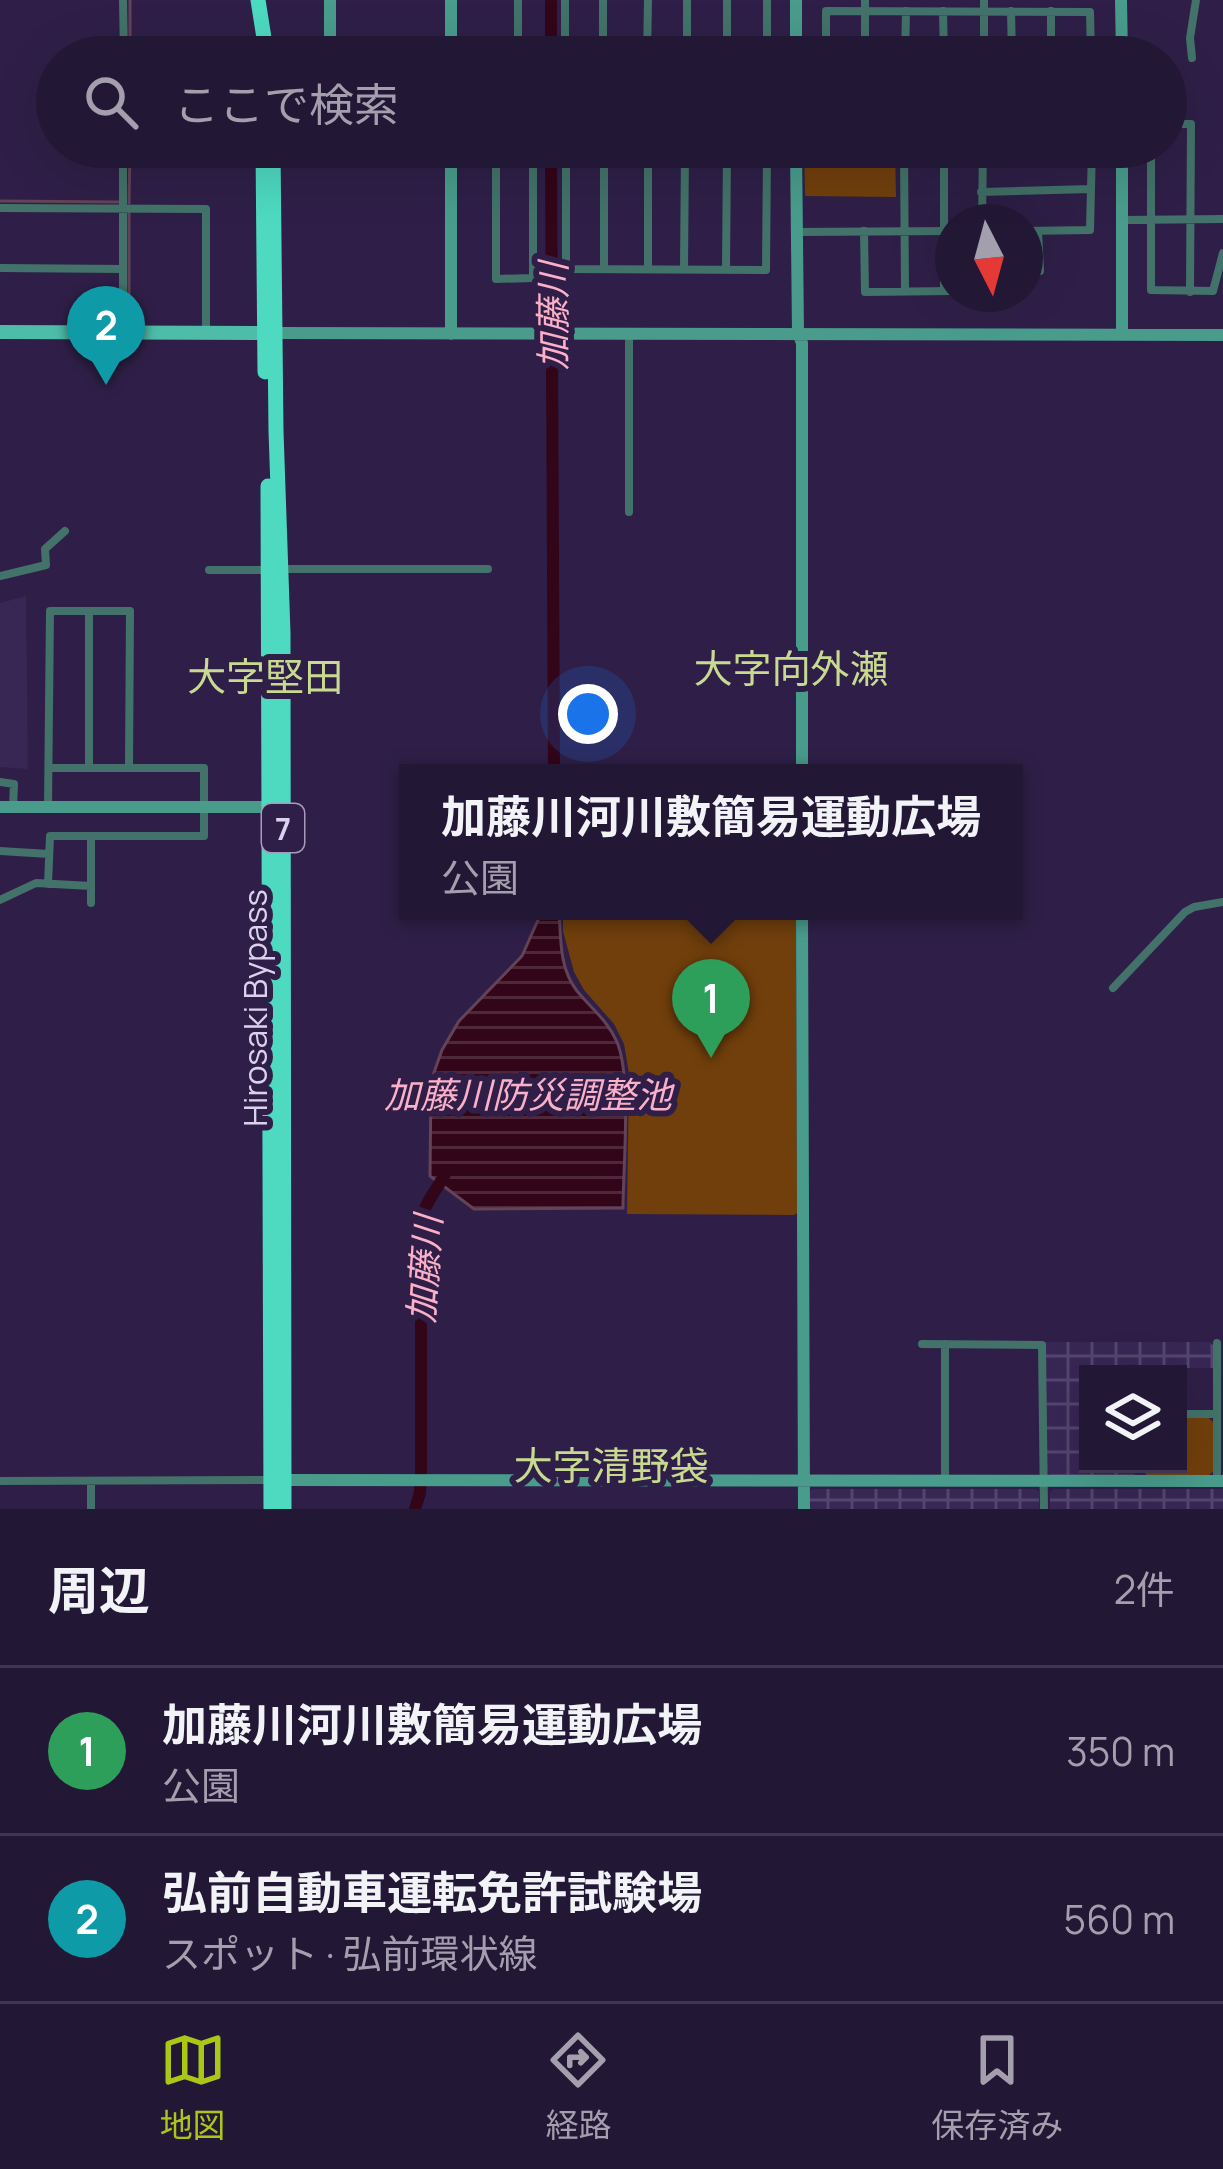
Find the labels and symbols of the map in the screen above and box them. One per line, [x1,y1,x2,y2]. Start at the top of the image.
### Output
north arrow [935,204,1043,312]
water label: 加藤川 [528,258,577,370]
pin: 2 [67,286,145,385]
district label: 大字向外瀬 [693,641,889,695]
district label: 大字堅田 [187,649,343,703]
your location [558,684,618,744]
road number: 7 [262,804,304,852]
street label: Hirosaki Bypass [232,889,277,1127]
pin: 1 [672,959,750,1058]
water label: 加藤川防災調整池 [384,1070,675,1119]
water label: 加藤川 [396,1209,452,1325]
district label: 大字清野袋 [513,1438,709,1492]

